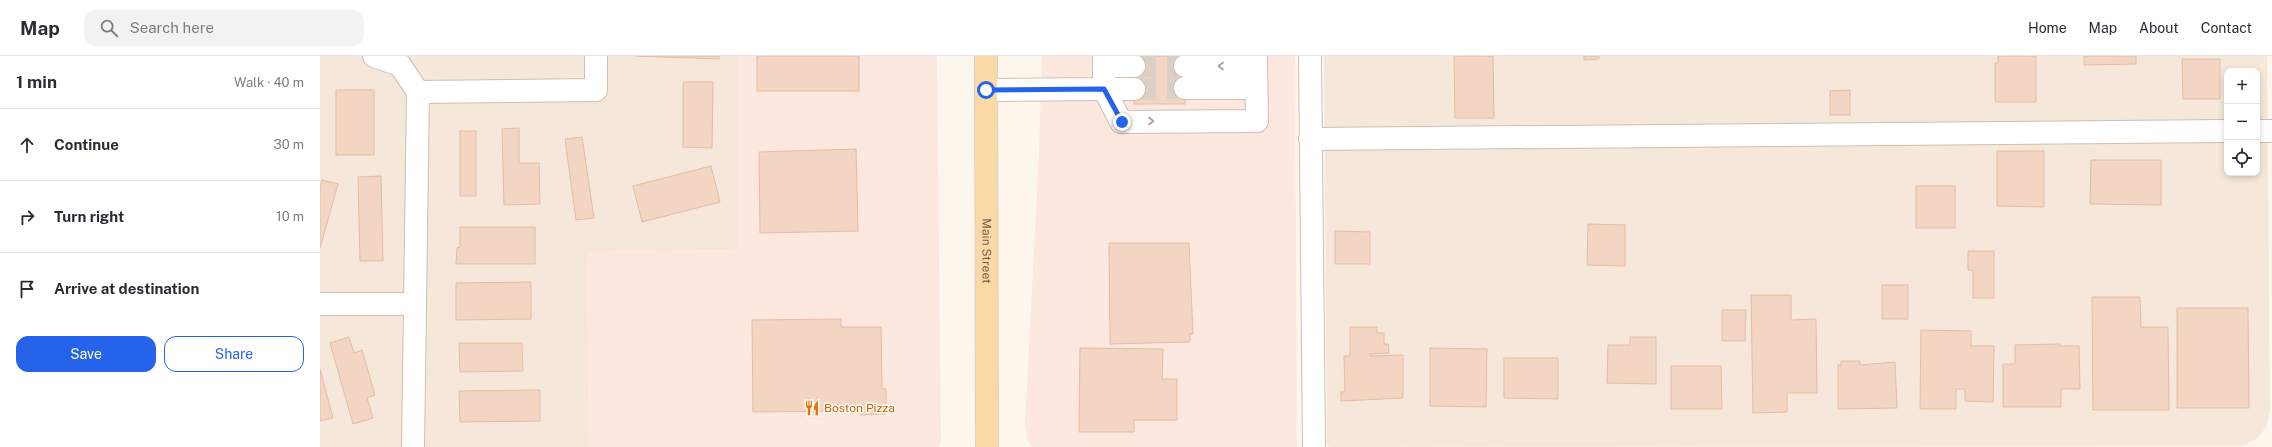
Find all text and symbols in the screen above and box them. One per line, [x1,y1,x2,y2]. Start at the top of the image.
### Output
search box [84,10,364,46]
text: Map [20,17,60,39]
icon: search [98,17,120,39]
text: Search here [130,19,214,36]
text: Home [2028,20,2067,36]
text: Map [2089,20,2117,36]
text: About [2139,20,2179,36]
text: Contact [2201,20,2252,36]
one-way arrow [1218,62,1224,70]
map controls [2224,68,2260,176]
button: + [2224,68,2260,104]
text: 1 min [16,72,57,92]
text: Walk · 40 m [234,75,304,90]
route start [977,81,995,99]
button: − [2224,104,2260,140]
route end [1113,113,1131,131]
one-way arrow [1148,117,1154,125]
icon: ahead [16,134,38,156]
text: Continue [54,136,119,153]
text: 30 m [274,137,304,152]
button: locate [2224,140,2260,176]
icon: right [16,206,38,228]
text: Turn right [54,208,124,225]
text: 10 m [276,209,304,224]
street label: Main Street [979,218,994,284]
icon: arrive [16,278,38,300]
text: Arrive at destination [54,280,199,297]
button: Save [16,336,156,372]
button: Share [164,336,304,372]
restaurant icon: Boston Pizza [803,399,821,417]
place label: Boston Pizza [824,401,895,415]

